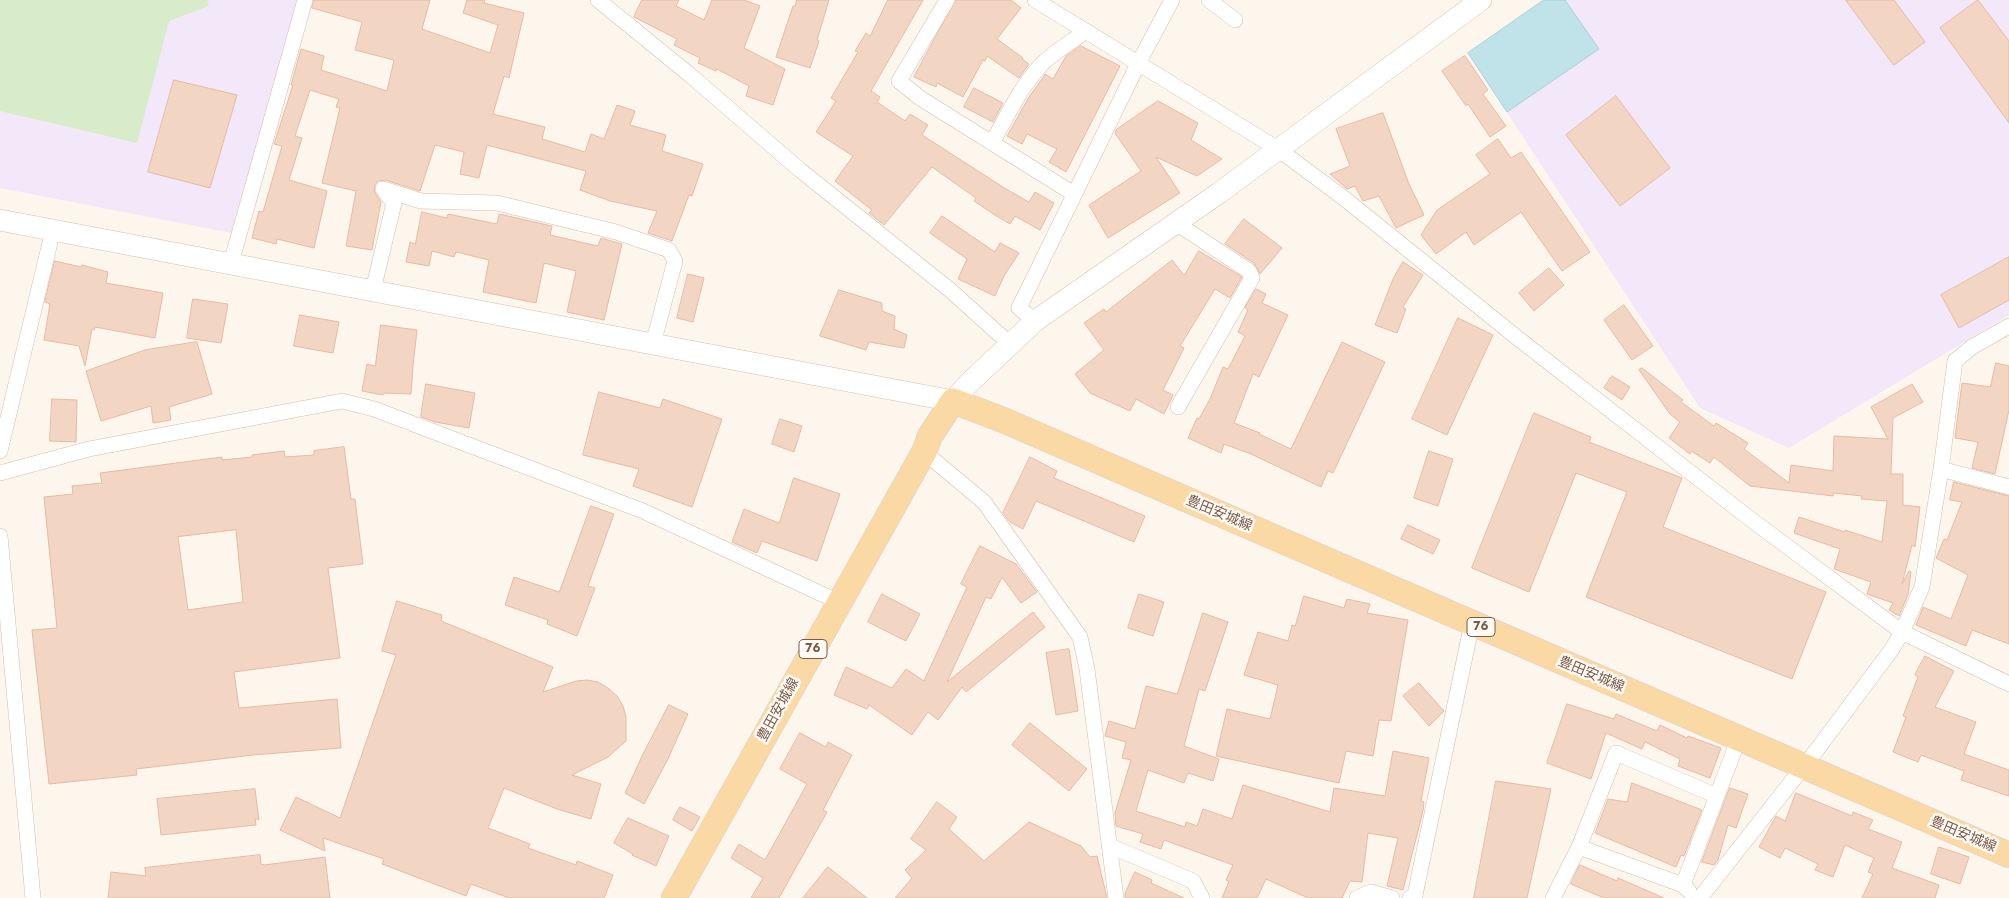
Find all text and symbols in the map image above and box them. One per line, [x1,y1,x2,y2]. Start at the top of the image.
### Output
street label: 豊田安城線 [1184,493,1254,535]
road number: 76 [1467,618,1495,636]
road number: 76 [799,640,827,659]
street label: 豊田安城線 [1556,654,1626,696]
street label: 豊田安城線 [755,675,803,745]
street label: 豊田安城線 [1928,814,1998,856]

